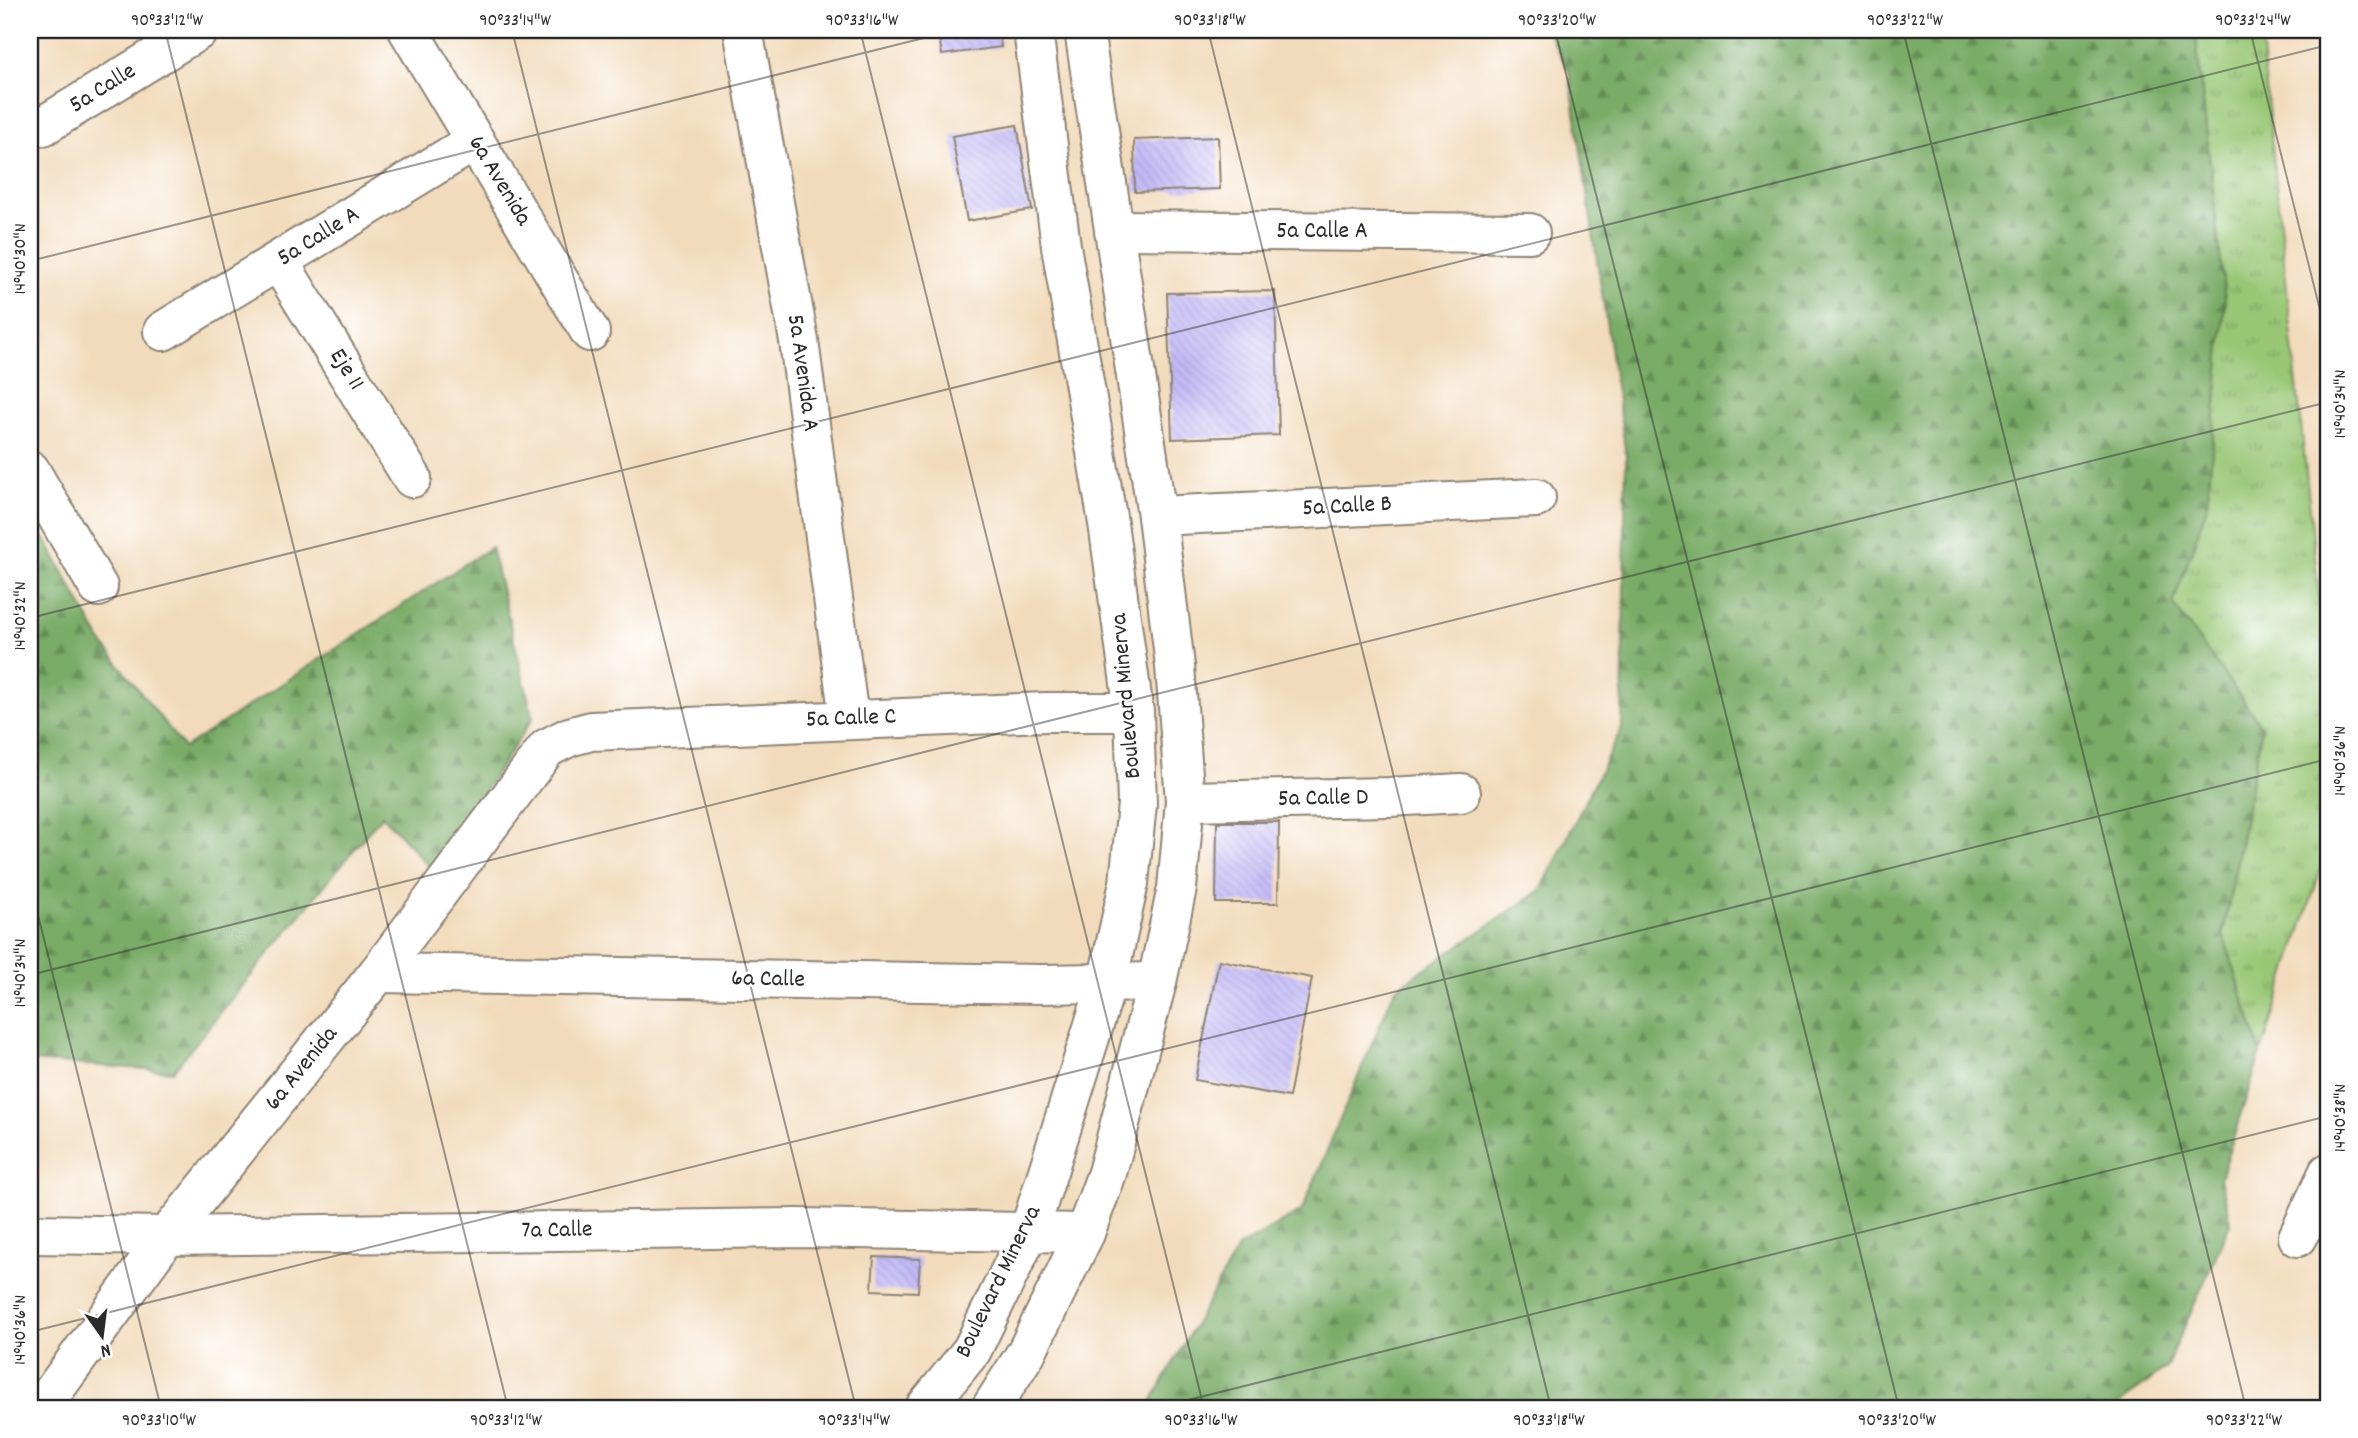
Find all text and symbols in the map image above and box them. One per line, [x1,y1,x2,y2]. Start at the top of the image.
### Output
text: 90°33'12"W [131,9,204,34]
text: 90°33'14"W [479,9,551,34]
text: 90°33'16"W [826,9,899,34]
text: 90°33'18"W [1174,9,1246,34]
text: 90°33'20"W [1518,9,1597,34]
text: 90°33'22"W [1867,9,1944,34]
text: 90°33'24"W [2215,9,2291,34]
street label: 5a Calle [63,55,143,123]
street label: 6a Avenida [459,129,540,233]
street label: 5a Calle A [271,198,367,276]
street label: 5a Calle A [1276,215,1368,249]
text: 14°40'30"N [9,223,34,295]
street label: 5a Avenida A [777,312,827,434]
street label: Eje 11 [320,342,372,398]
text: 14°40'34"N [2329,370,2354,438]
street label: 5a Calle B [1301,488,1393,526]
text: 14°40'32"N [9,581,34,651]
street label: Boulevard Minerva [1103,611,1151,780]
street label: 5a Calle C [805,700,897,738]
text: 14°40'36"N [2329,726,2354,796]
street label: 5a Calle D [1277,781,1369,817]
text: 14°40'34"N [9,939,34,1007]
street label: 6a Calle [731,962,805,998]
street label: 6a Avenida [257,1019,347,1119]
text: 14°40'38"N [2329,1084,2354,1152]
street label: Boulevard Minerva [947,1199,1051,1364]
street label: 7a Calle [521,1213,593,1249]
text: 14°40'36"N [9,1295,34,1365]
north arrow [66,1302,136,1372]
text: N [97,1335,113,1363]
text: 90°33'10"W [122,1409,197,1434]
text: 90°33'12"W [470,1409,543,1434]
text: 90°33'14"W [818,1409,890,1434]
text: 90°33'16"W [1165,1409,1238,1434]
text: 90°33'18"W [1513,1409,1585,1434]
text: 90°33'20"W [1858,1409,1937,1434]
text: 90°33'22"W [2206,1409,2283,1434]

